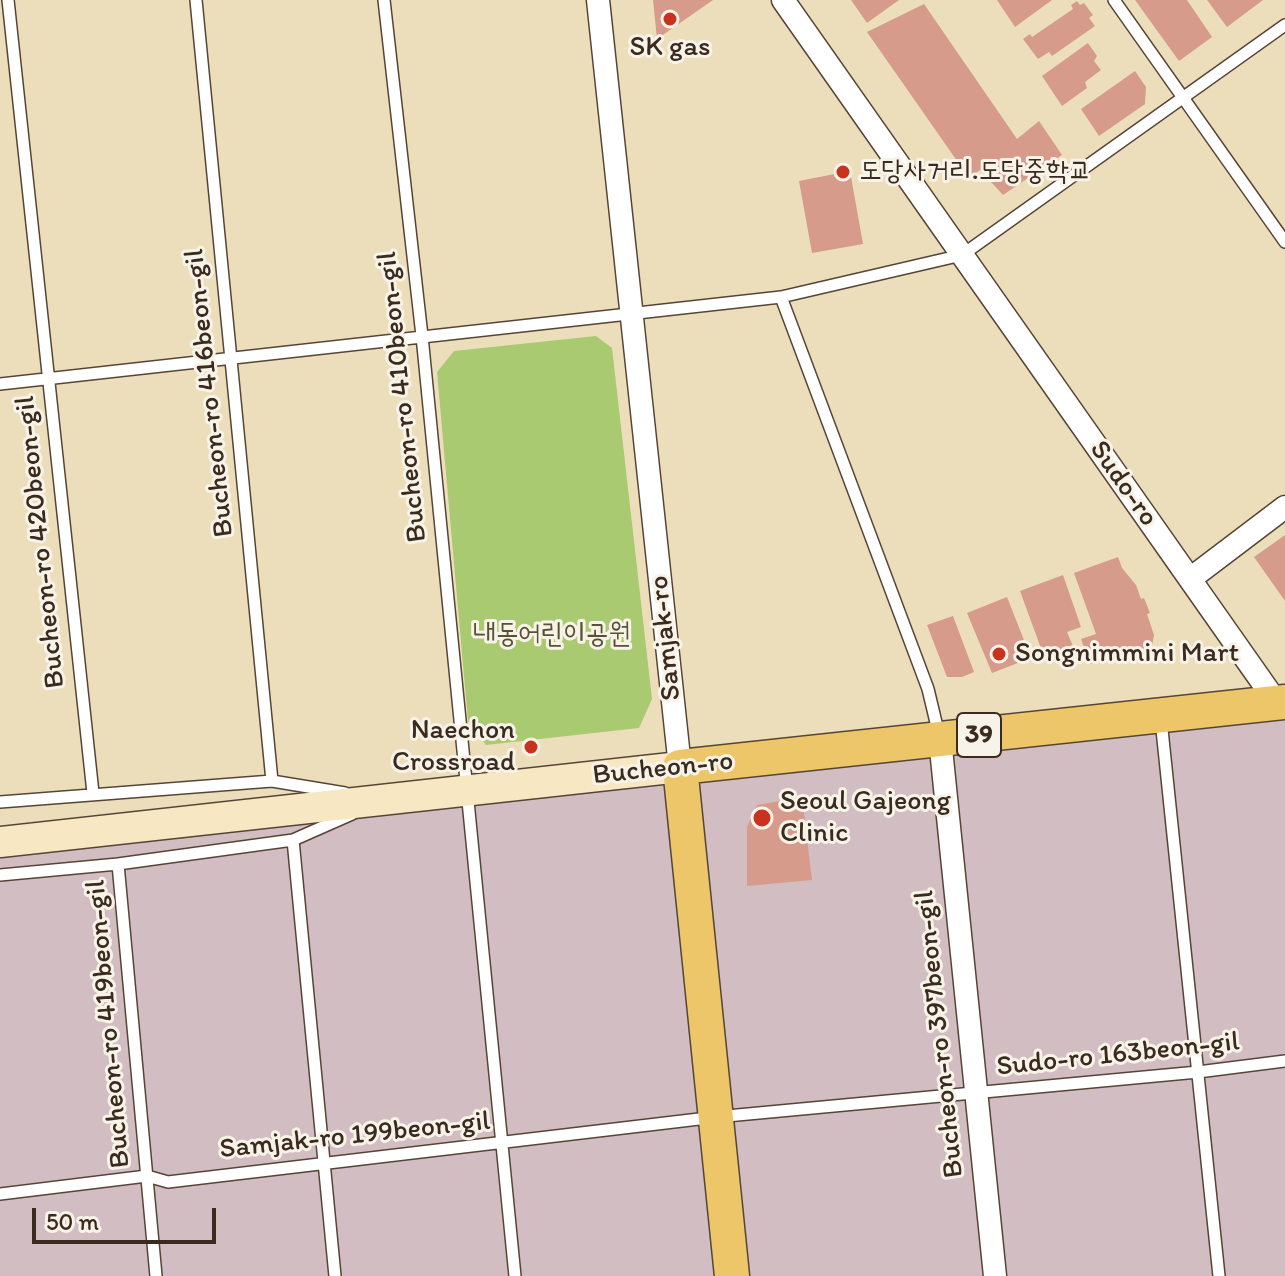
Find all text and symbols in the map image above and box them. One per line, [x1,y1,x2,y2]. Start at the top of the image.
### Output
marker: SK gas [661,10,679,28]
place label: SK gas [630,31,710,65]
place label: 도당사거리.도당중학교 [859,155,1091,189]
marker: 도당사거리.도당중학교 [834,163,852,181]
street label: Bucheon-ro 416beon-gil [178,247,242,539]
street label: Bucheon-ro 410beon-gil [371,250,435,544]
street label: Bucheon-ro 420beon-gil [9,394,73,690]
street label: Sudo-ro [1081,435,1165,533]
street label: Samjak-ro [643,574,689,702]
park label: 내동어린이공원 [473,618,631,652]
place label: Songnimmini Mart [1015,637,1239,671]
marker: Songnimmini Mart [990,645,1008,663]
road number: 39 [957,713,1001,757]
place label: Naechon Crossroad [392,714,515,780]
marker: Naechon Crossroad [522,738,540,756]
street label: Bucheon-ro [591,745,735,793]
place label: Seoul Gajeong Clinic [780,785,951,851]
marker: Seoul Gajeong Clinic [751,807,773,829]
street label: Bucheon-ro 419beon-gil [80,878,138,1170]
street label: Bucheon-ro 397beon-gil [908,889,972,1179]
street label: Sudo-ro 163beon-gil [995,1026,1241,1084]
street label: Samjak-ro 199beon-gil [218,1105,492,1167]
scale bar [36,1192,220,1242]
text: 50 m [46,1207,99,1236]

